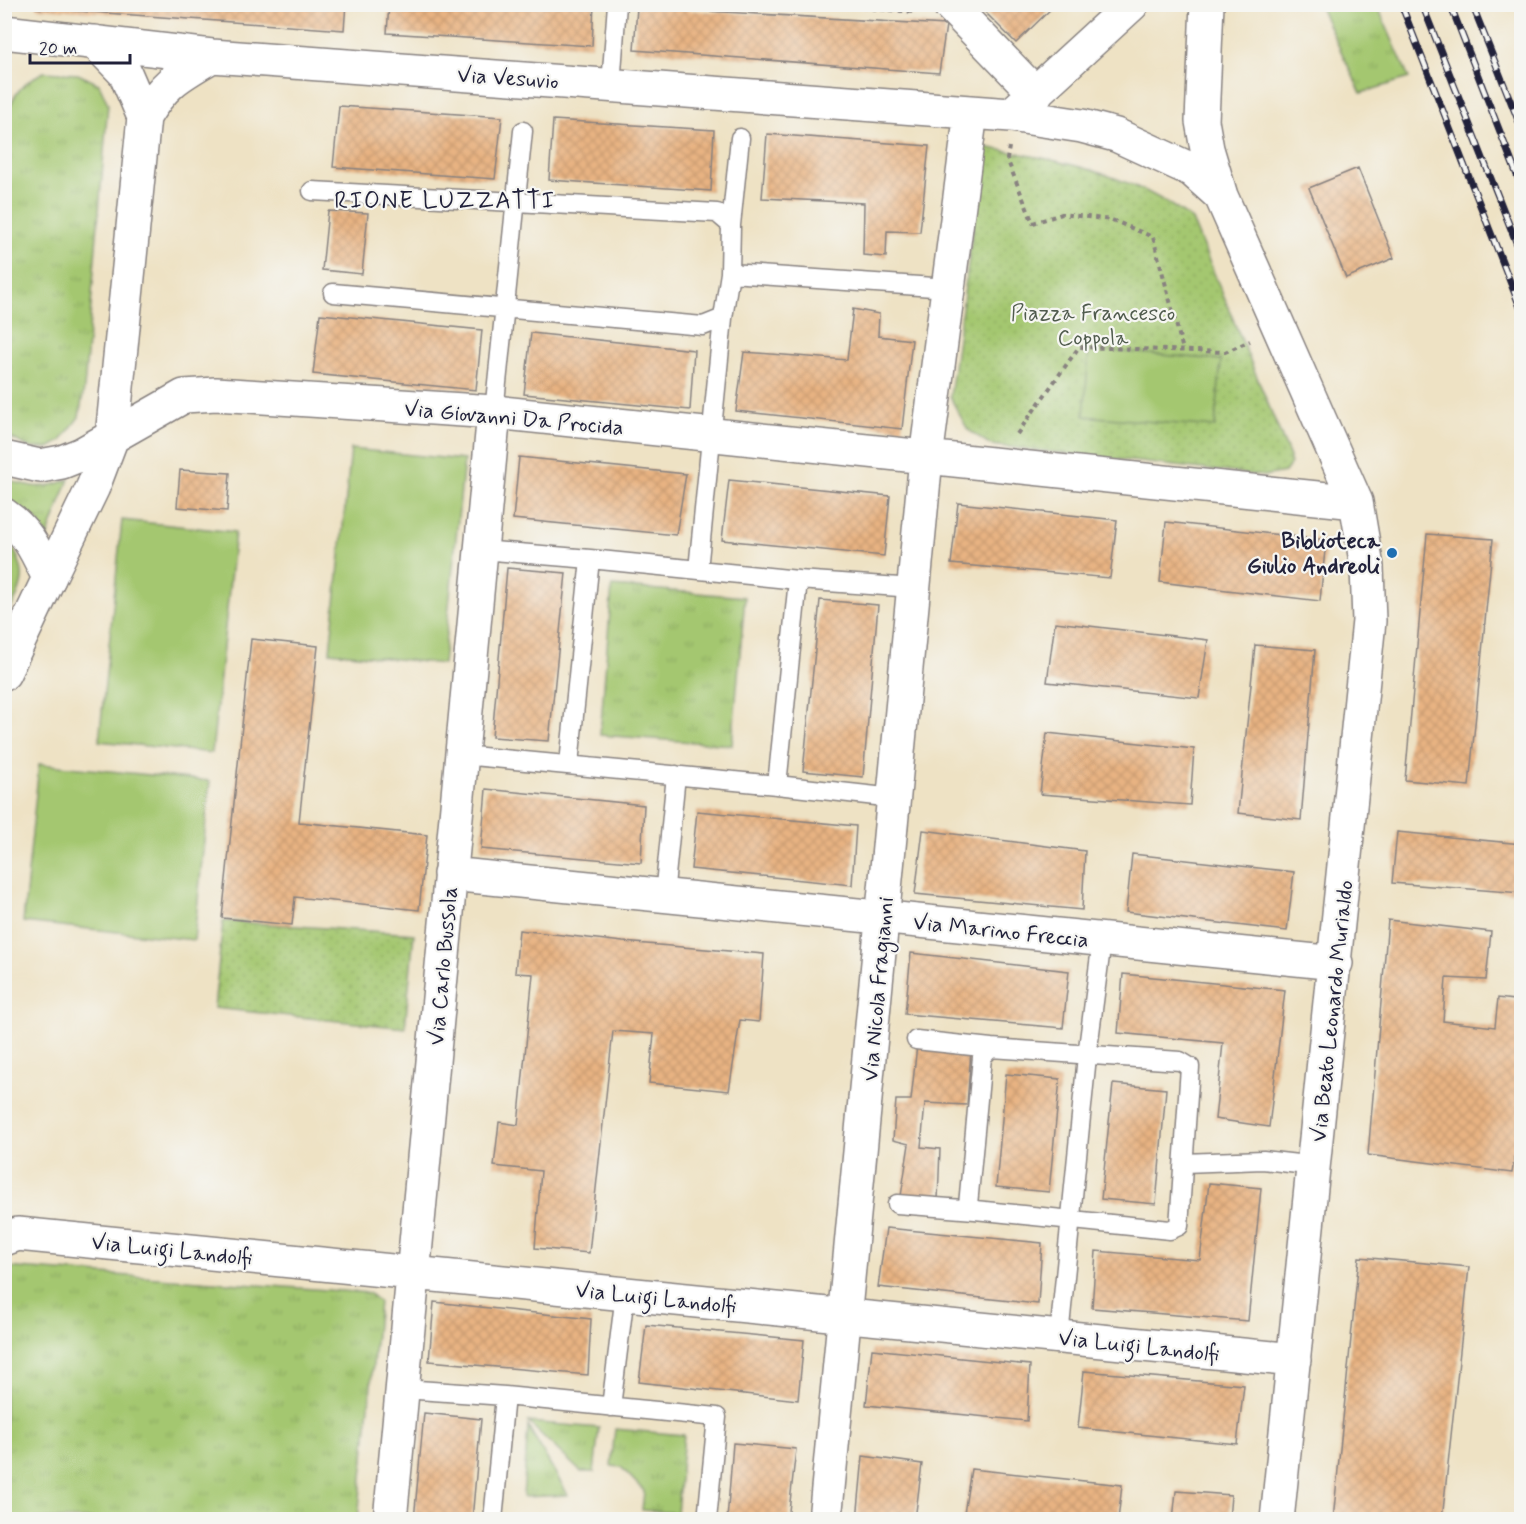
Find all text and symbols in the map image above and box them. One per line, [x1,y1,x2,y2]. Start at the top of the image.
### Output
scale bar [30,27,130,65]
text: 20 m [39,37,77,61]
street label: Via Vesuvio [456,61,560,97]
district label: RIONE LUZZATTI [334,186,556,217]
park label: Piazza Francesco Coppola [1011,300,1175,353]
street label: Via Giovanni Da Procida [403,395,625,443]
place label: Biblioteca Giulio Andreoli [1247,528,1381,581]
marker: Biblioteca Giulio Andreoli [1385,546,1399,560]
street label: Via Beato Leonardo Murialdo [1305,879,1361,1144]
street label: Via Carlo Bussola [423,886,465,1047]
street label: Via Nicola Fragianni [857,896,904,1083]
street label: Via Marino Freccia [912,909,1090,955]
street label: Via Luigi Landolfi [90,1229,254,1276]
street label: Via Luigi Landolfi [574,1277,738,1324]
street label: Via Luigi Landolfi [1057,1325,1221,1372]

